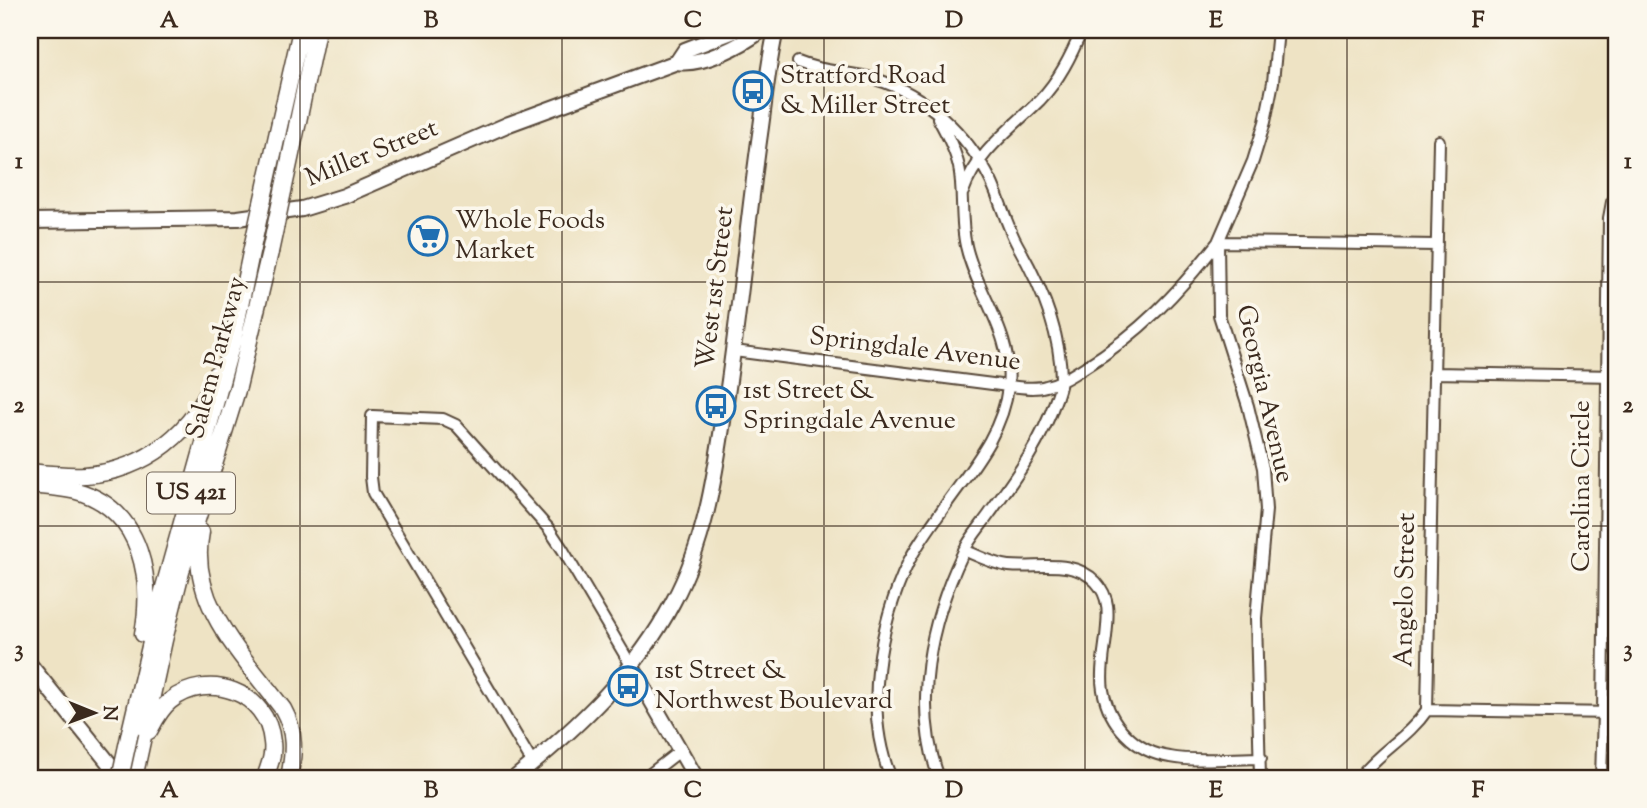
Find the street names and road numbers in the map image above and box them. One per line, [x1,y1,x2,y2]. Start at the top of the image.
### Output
street label: Miller Street [300,111,444,197]
street label: West 1st Street [688,204,744,372]
street label: Salem Parkway [178,273,256,443]
street label: Georgia Avenue [1226,301,1302,487]
street label: Springdale Avenue [807,319,1023,381]
street label: Carolina Circle [1564,400,1601,572]
road number: US 421 [147,472,235,514]
street label: Angelo Street [1386,512,1426,668]

